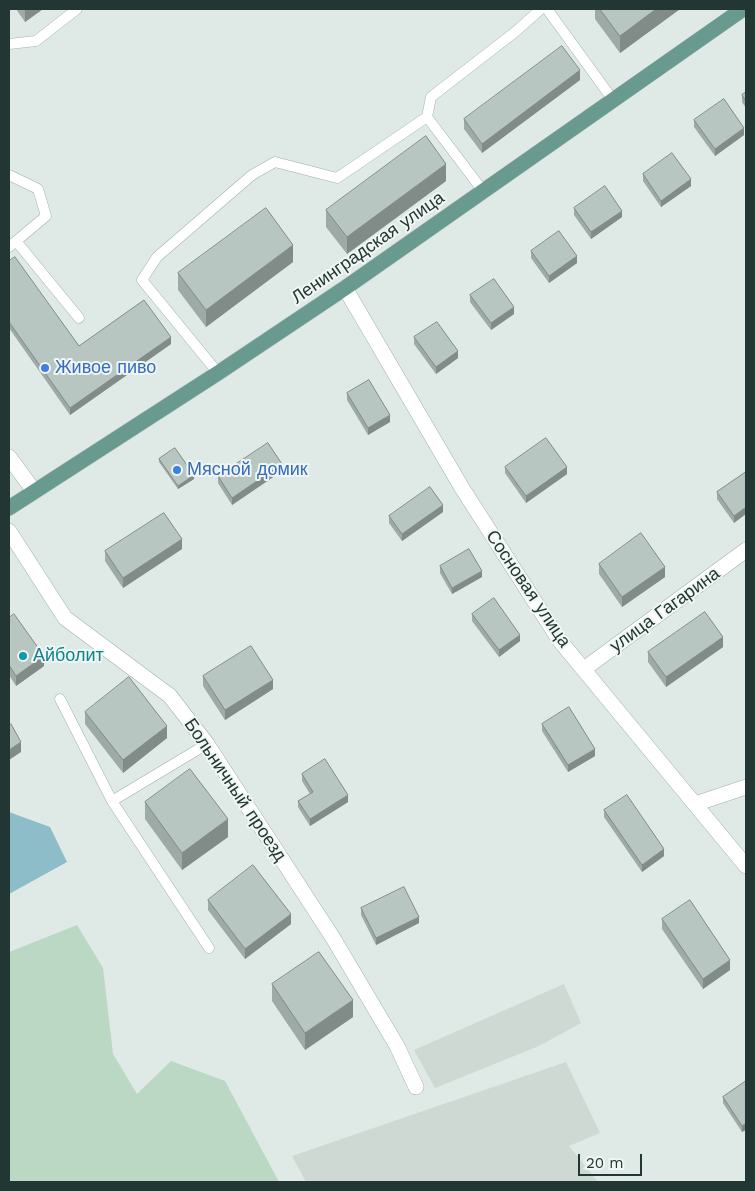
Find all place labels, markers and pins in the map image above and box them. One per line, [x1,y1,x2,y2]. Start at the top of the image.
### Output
place label: Живое пиво [55,357,156,379]
marker: Живое пиво [39,362,51,374]
place label: Мясной домик [187,459,308,481]
marker: Мясной домик [171,464,183,476]
place label: Айболит [33,645,104,667]
marker: Айболит [17,650,29,662]

